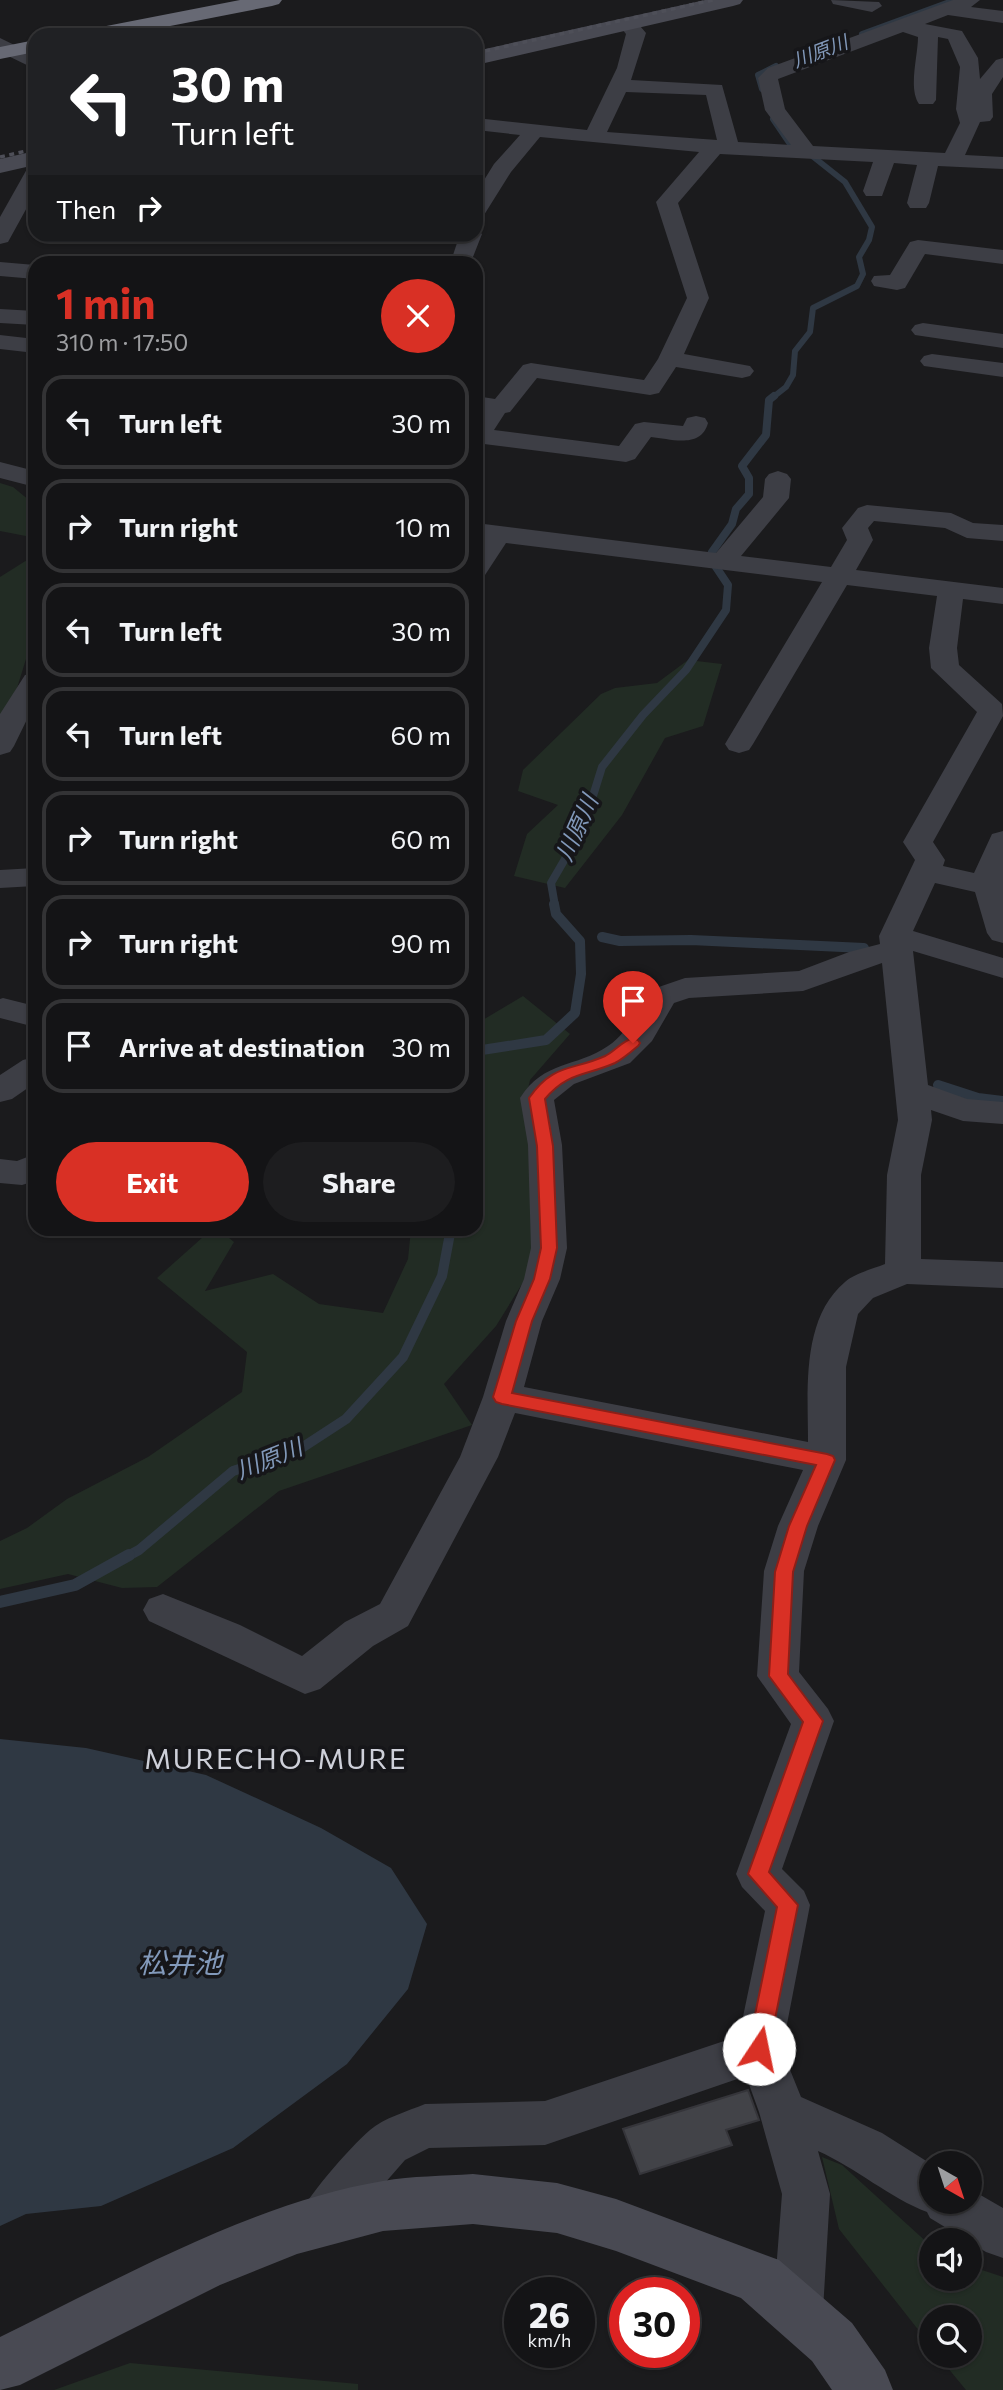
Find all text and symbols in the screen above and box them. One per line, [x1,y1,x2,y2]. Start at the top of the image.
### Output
water label: 川原川 [789,29,852,71]
text: 30 m [171,52,284,112]
icon: left [56,56,147,147]
text: Turn left [171,112,295,152]
icon: right [130,189,168,227]
text: Then [56,193,116,224]
text: 1 min [56,276,156,328]
button: close [381,279,455,353]
text: 310 m · 17:50 [56,328,188,356]
icon: left [60,403,98,441]
text: Turn left [119,407,222,438]
text: 30 m [392,407,451,438]
icon: right [60,507,98,545]
text: Turn right [119,511,238,542]
text: 10 m [395,511,451,542]
icon: left [60,611,98,649]
text: Turn left [119,615,222,646]
text: 30 m [392,615,451,646]
icon: left [60,715,98,753]
text: Turn left [119,719,222,750]
text: 60 m [391,719,451,750]
water label: 川原川 [549,788,604,865]
icon: right [60,819,98,857]
text: Turn right [119,823,238,854]
text: 60 m [391,823,451,854]
icon: right [60,923,98,961]
text: Turn right [119,927,238,958]
text: 90 m [391,927,451,958]
pin [603,971,663,1043]
icon: arrive [614,982,652,1020]
icon: arrive [60,1027,98,1065]
text: Arrive at destination [119,1031,365,1062]
text: 30 m [392,1031,451,1062]
button: Exit [56,1142,249,1222]
button: Share [263,1142,455,1222]
water label: 川原川 [231,1431,309,1484]
district label: MURECHO-MURE [144,1741,408,1775]
water label: 松井池 [138,1945,225,1979]
position arrow [722,2012,796,2086]
north arrow [919,2151,982,2214]
map controls [919,2151,982,2368]
button: sound [919,2228,982,2291]
speed limit sign: 30 [609,2277,700,2368]
text: 26 [529,2292,570,2335]
button: search [919,2305,982,2368]
text: km/h [528,2329,571,2351]

